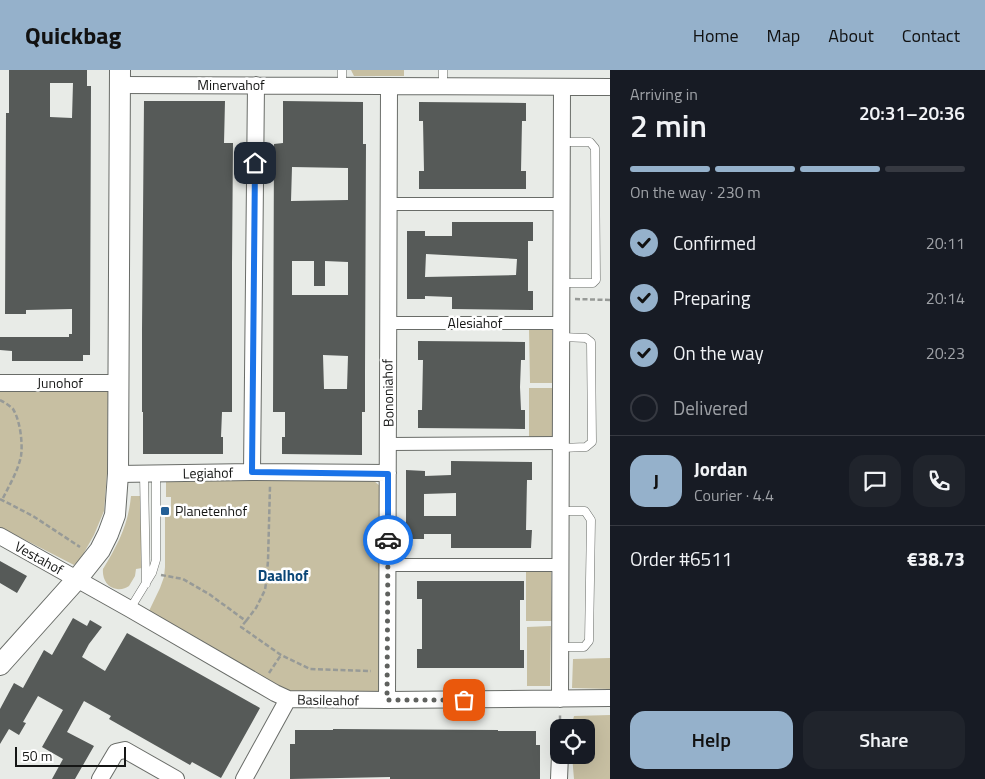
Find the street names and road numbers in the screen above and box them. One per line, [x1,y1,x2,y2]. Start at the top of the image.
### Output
street label: Minervahof [197,74,265,95]
street label: Alesiahof [448,312,503,333]
street label: Bononiahof [376,358,399,427]
street label: Junohof [37,372,83,393]
street label: Legiahof [183,462,234,483]
street label: Vestahof [11,536,68,580]
street label: Basileahof [297,688,360,711]

